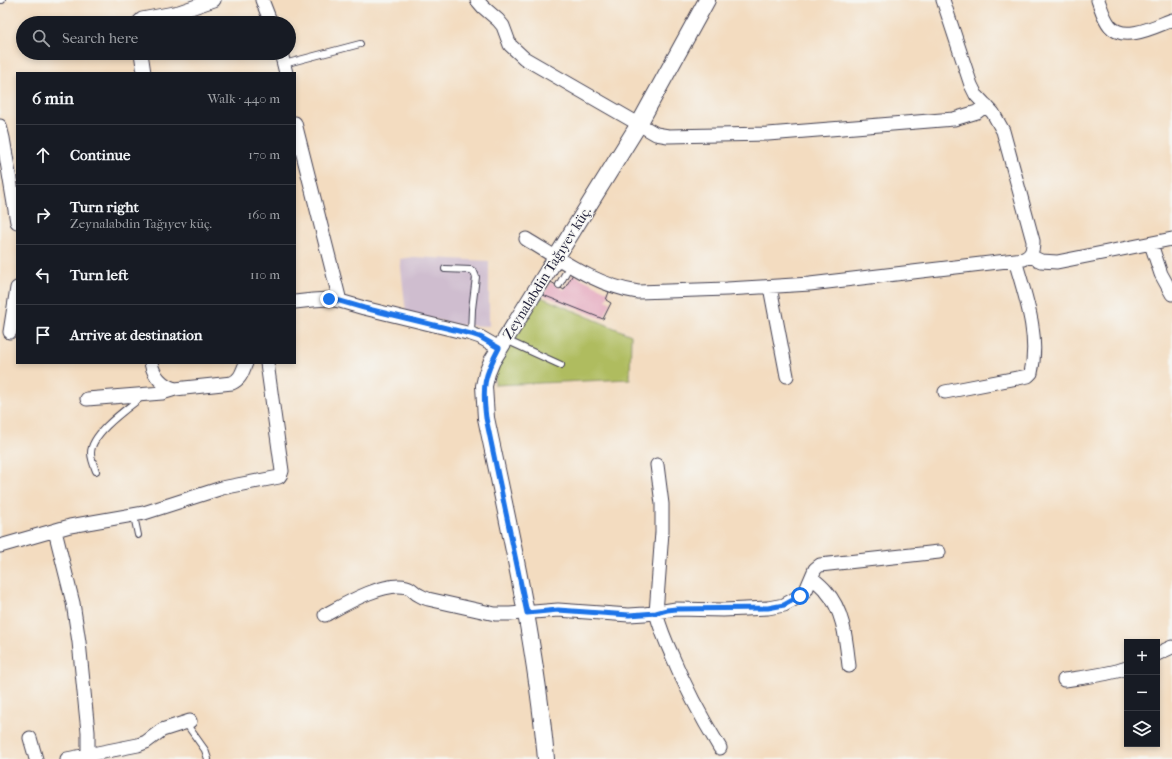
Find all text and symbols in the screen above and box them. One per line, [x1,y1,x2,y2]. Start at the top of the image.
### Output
search box [16,16,296,60]
icon: search [30,27,52,49]
text: Search here [62,29,138,47]
text: 6 min [32,88,74,108]
text: Walk · 440 m [207,91,280,106]
icon: ahead [32,144,54,166]
text: Continue [70,146,130,164]
text: 170 m [248,147,280,162]
text: Turn right [70,198,139,216]
street label: Zeynalabdin Tağıyev küç. [499,203,595,342]
icon: right [32,204,54,226]
text: 160 m [248,207,280,222]
text: Zeynalabdin Tağıyev küç. [70,216,212,231]
icon: left [32,264,54,286]
text: Turn left [70,266,128,284]
text: 110 m [250,267,280,282]
route end [320,290,338,308]
icon: arrive [32,324,54,346]
text: Arrive at destination [70,326,202,344]
route start [791,587,809,605]
map controls [1124,639,1160,747]
button: + [1124,639,1160,675]
button: − [1124,675,1160,711]
button: layers [1124,711,1160,747]

